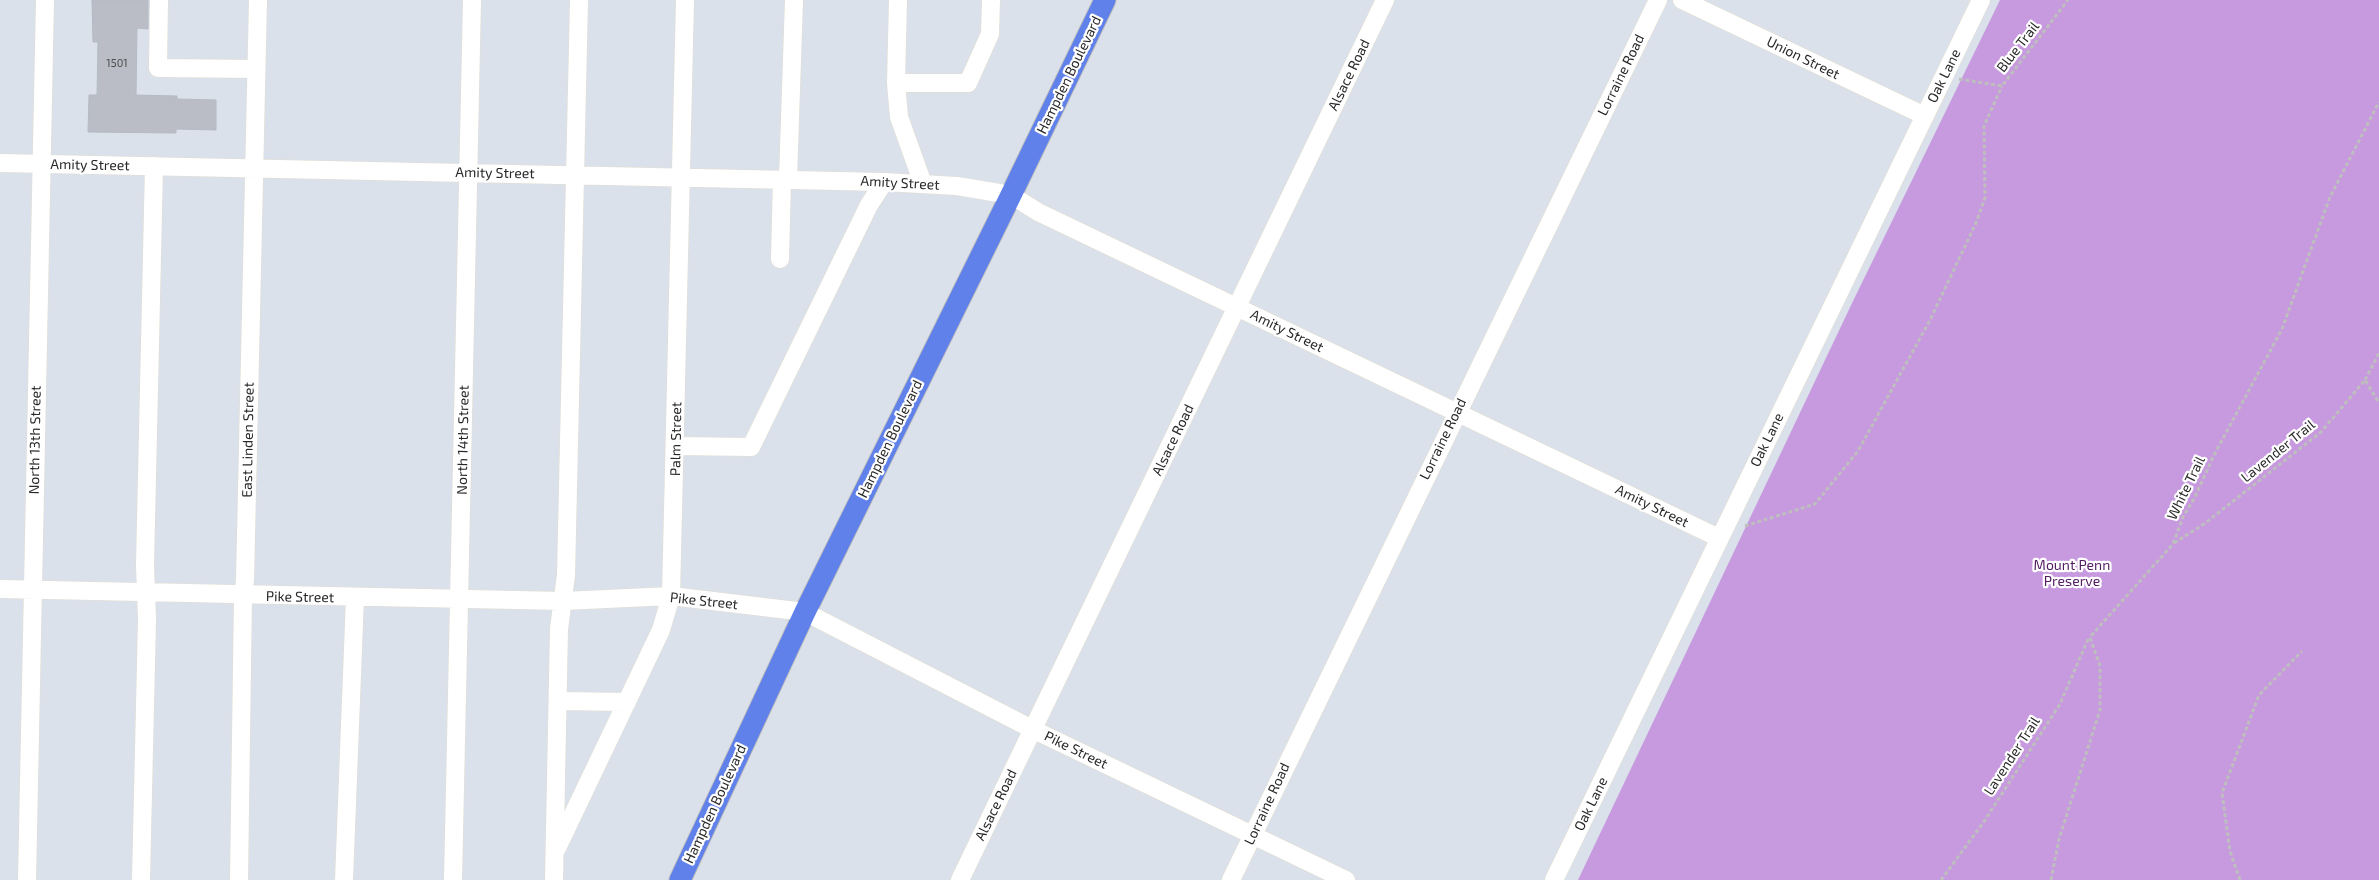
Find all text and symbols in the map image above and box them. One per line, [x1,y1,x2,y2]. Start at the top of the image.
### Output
street label: Hampden Boulevard [1033,13,1105,137]
street label: Blue Trail [1993,18,2043,76]
street label: Lorraine Road [1594,32,1648,118]
street label: Union Street [1764,33,1842,83]
street label: Alsace Road [1325,37,1373,113]
street label: Oak Lane [1924,46,1964,106]
house number: 1501 [106,56,128,70]
street label: Amity Street [50,156,130,174]
street label: Amity Street [455,164,535,182]
street label: Amity Street [860,173,940,193]
street label: Amity Street [1248,306,1326,356]
street label: Hampden Boulevard [854,377,926,501]
street label: East Linden Street [239,382,257,498]
street label: North 13th Street [26,385,44,495]
street label: North 14th Street [454,385,472,495]
street label: Lorraine Road [1416,396,1470,482]
street label: Palm Street [667,402,685,476]
street label: Alsace Road [1149,402,1197,478]
street label: Oak Lane [1747,410,1787,470]
street label: Lavender Trail [2238,416,2318,486]
street label: White Trail [2163,453,2209,523]
street label: Amity Street [1613,481,1691,531]
park label: Mount Penn Preserve [2034,557,2110,590]
street label: Pike Street [266,588,334,606]
street label: Pike Street [669,589,739,613]
street label: Lavender Trail [1980,714,2044,798]
street label: Pike Street [1042,728,1110,772]
street label: Hampden Boulevard [680,742,750,866]
street label: Lorraine Road [1241,760,1293,848]
street label: Alsace Road [972,767,1020,843]
street label: Oak Lane [1571,774,1611,834]

